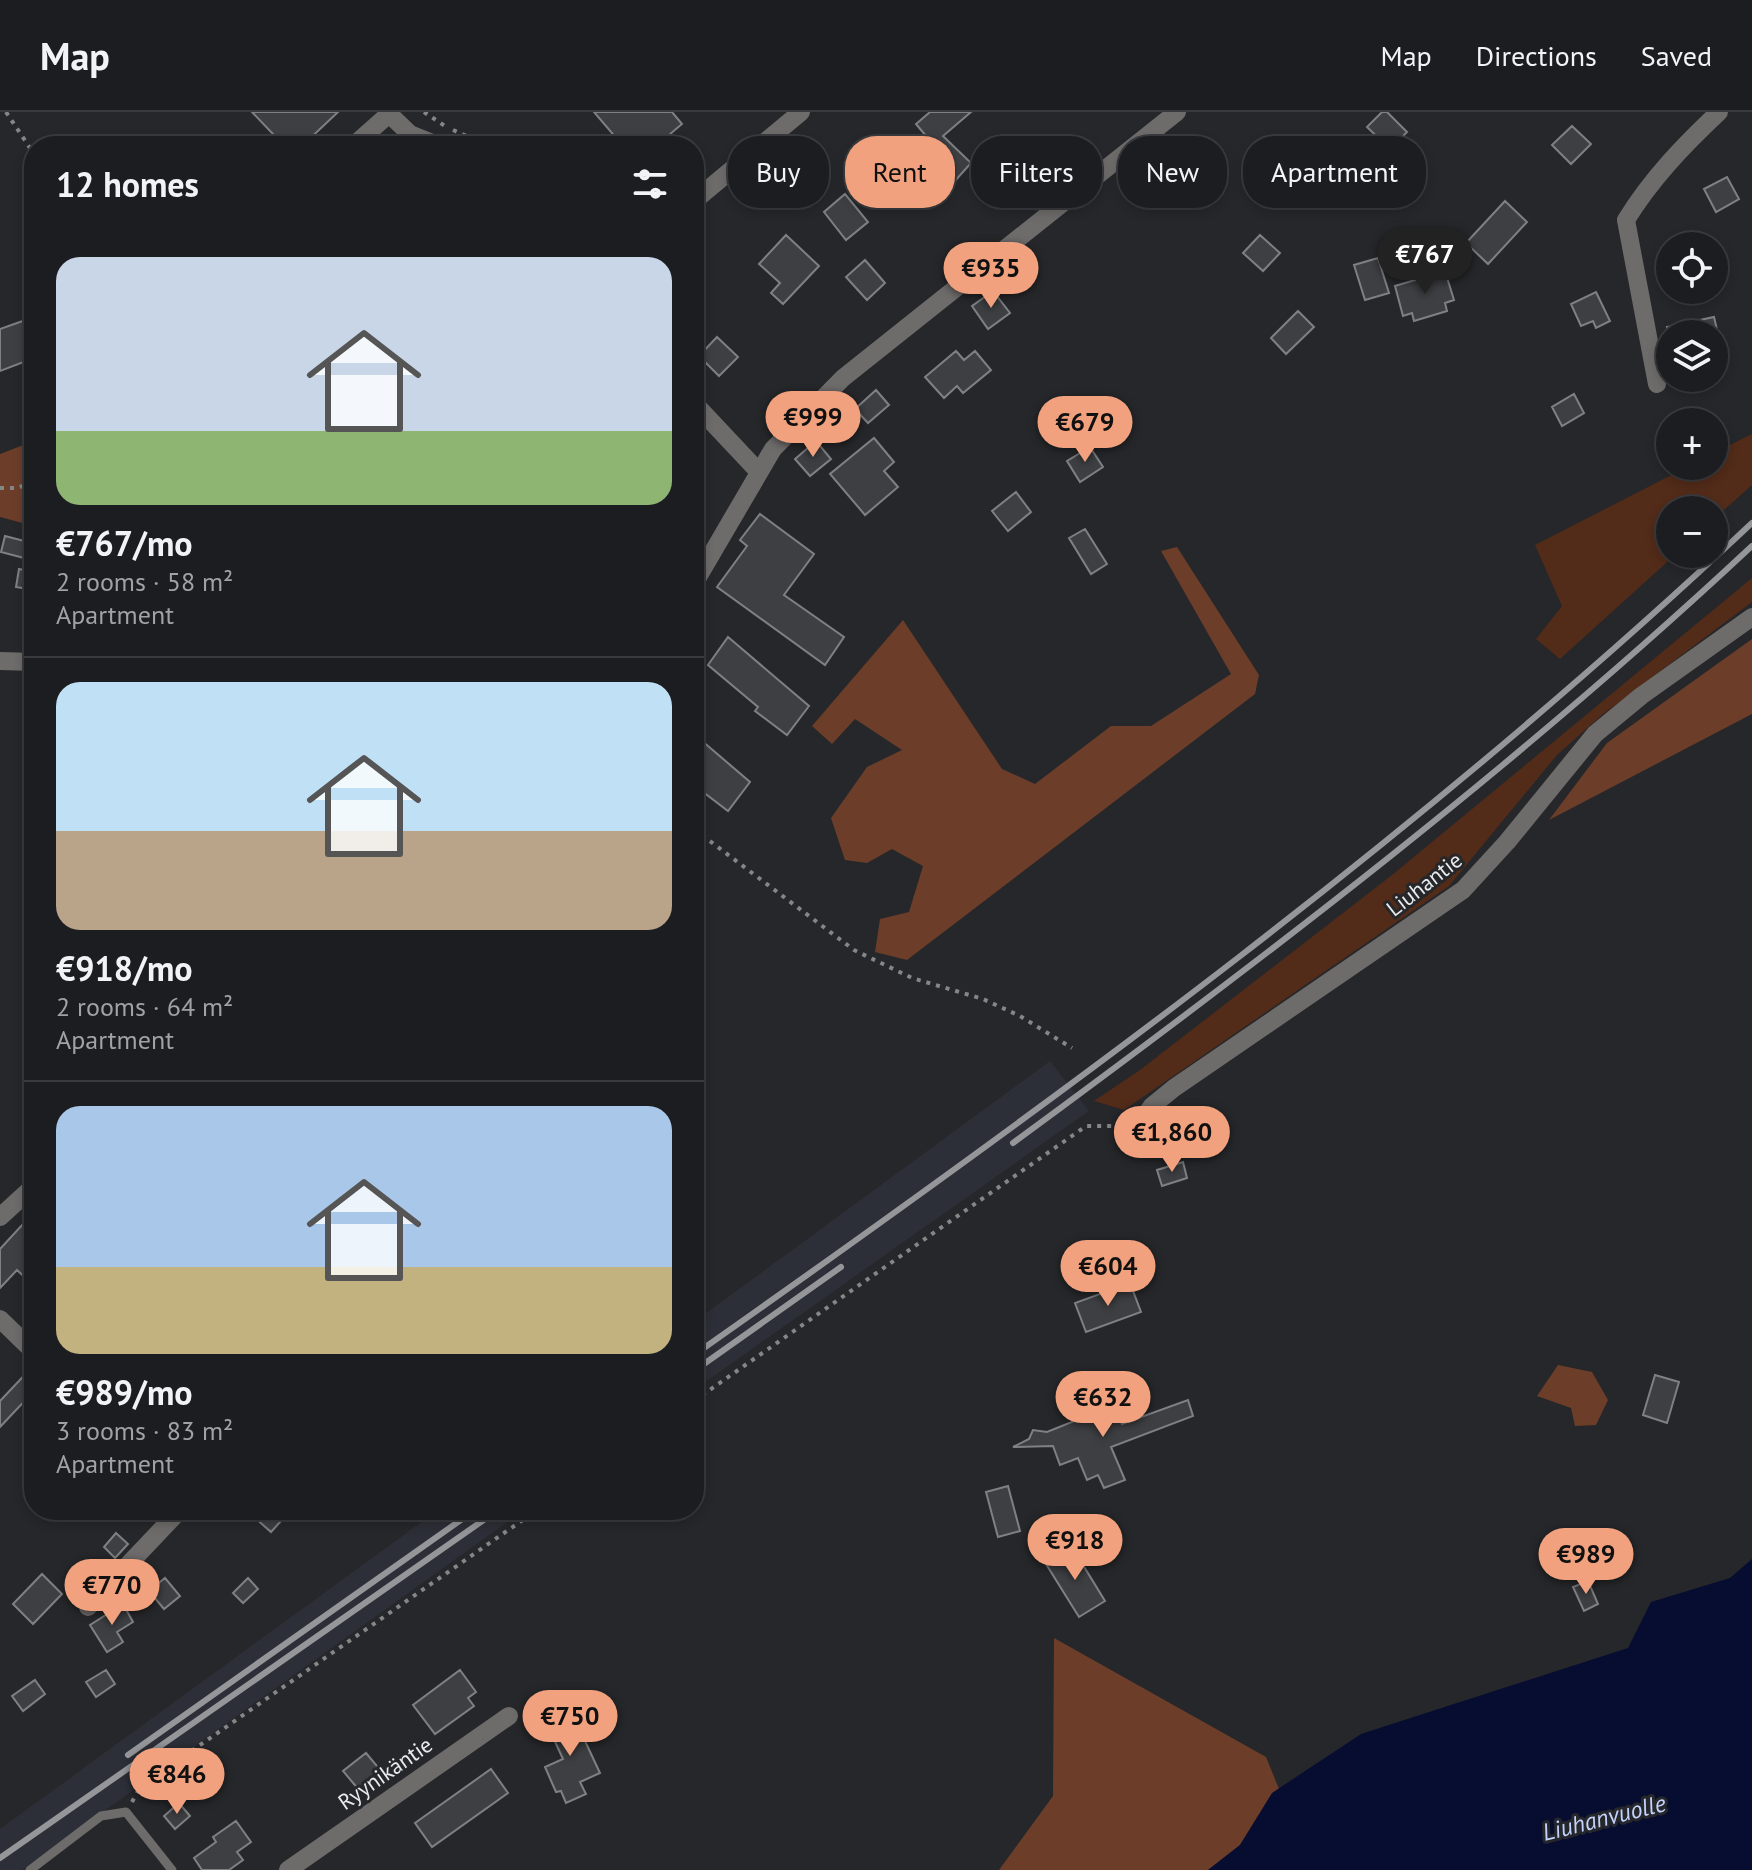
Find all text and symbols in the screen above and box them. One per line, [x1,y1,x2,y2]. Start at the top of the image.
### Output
text: Map [40,31,110,80]
text: Map [1381,37,1432,74]
text: Directions [1476,37,1597,74]
text: Saved [1641,37,1712,74]
chip: Buy [728,136,829,208]
chip: Rent [845,136,955,208]
chip: Filters [971,136,1102,208]
chip: New [1118,136,1227,208]
chip: Apartment [1243,136,1426,208]
text: 12 homes [56,162,199,206]
icon: filters [628,162,672,206]
pin: €767 [1378,228,1472,296]
map controls [1656,232,1728,568]
button: locate [1656,232,1728,304]
text: €767 [1396,237,1454,270]
pin: €935 [944,242,1038,310]
text: €935 [962,251,1020,284]
icon: home [292,309,436,453]
button: layers [1656,320,1728,392]
pin: €999 [766,391,860,459]
pin: €679 [1038,396,1132,464]
text: €999 [784,400,842,433]
text: €679 [1056,405,1114,438]
button: + [1656,408,1728,480]
button: − [1656,496,1728,568]
text: €767/mo [56,521,193,565]
text: 2 rooms · 58 m² [56,565,233,598]
text: Apartment [56,598,174,631]
icon: home [292,734,436,878]
street label: Liuhantie [1380,846,1468,922]
text: €918/mo [56,946,193,990]
text: 2 rooms · 64 m² [56,990,233,1023]
text: Apartment [56,1023,174,1056]
pin: €1,860 [1107,1106,1237,1174]
text: €1,860 [1132,1115,1212,1148]
icon: home [292,1158,436,1302]
pin: €604 [1061,1240,1155,1308]
text: €604 [1079,1249,1137,1282]
text: €989/mo [56,1370,193,1414]
pin: €632 [1056,1371,1150,1439]
text: €632 [1074,1380,1132,1413]
text: 3 rooms · 83 m² [56,1414,233,1447]
text: Apartment [56,1447,174,1480]
pin: €918 [1028,1514,1122,1582]
text: €918 [1046,1523,1104,1556]
pin: €989 [1539,1528,1633,1596]
text: €989 [1557,1537,1615,1570]
pin: €770 [65,1559,159,1627]
text: €770 [83,1568,141,1601]
pin: €750 [523,1690,617,1758]
text: €750 [541,1699,599,1732]
street label: Ryynikäntie [332,1730,438,1816]
pin: €846 [130,1748,224,1816]
text: €846 [148,1757,206,1790]
water label: Liuhanvuolle [1539,1787,1669,1848]

